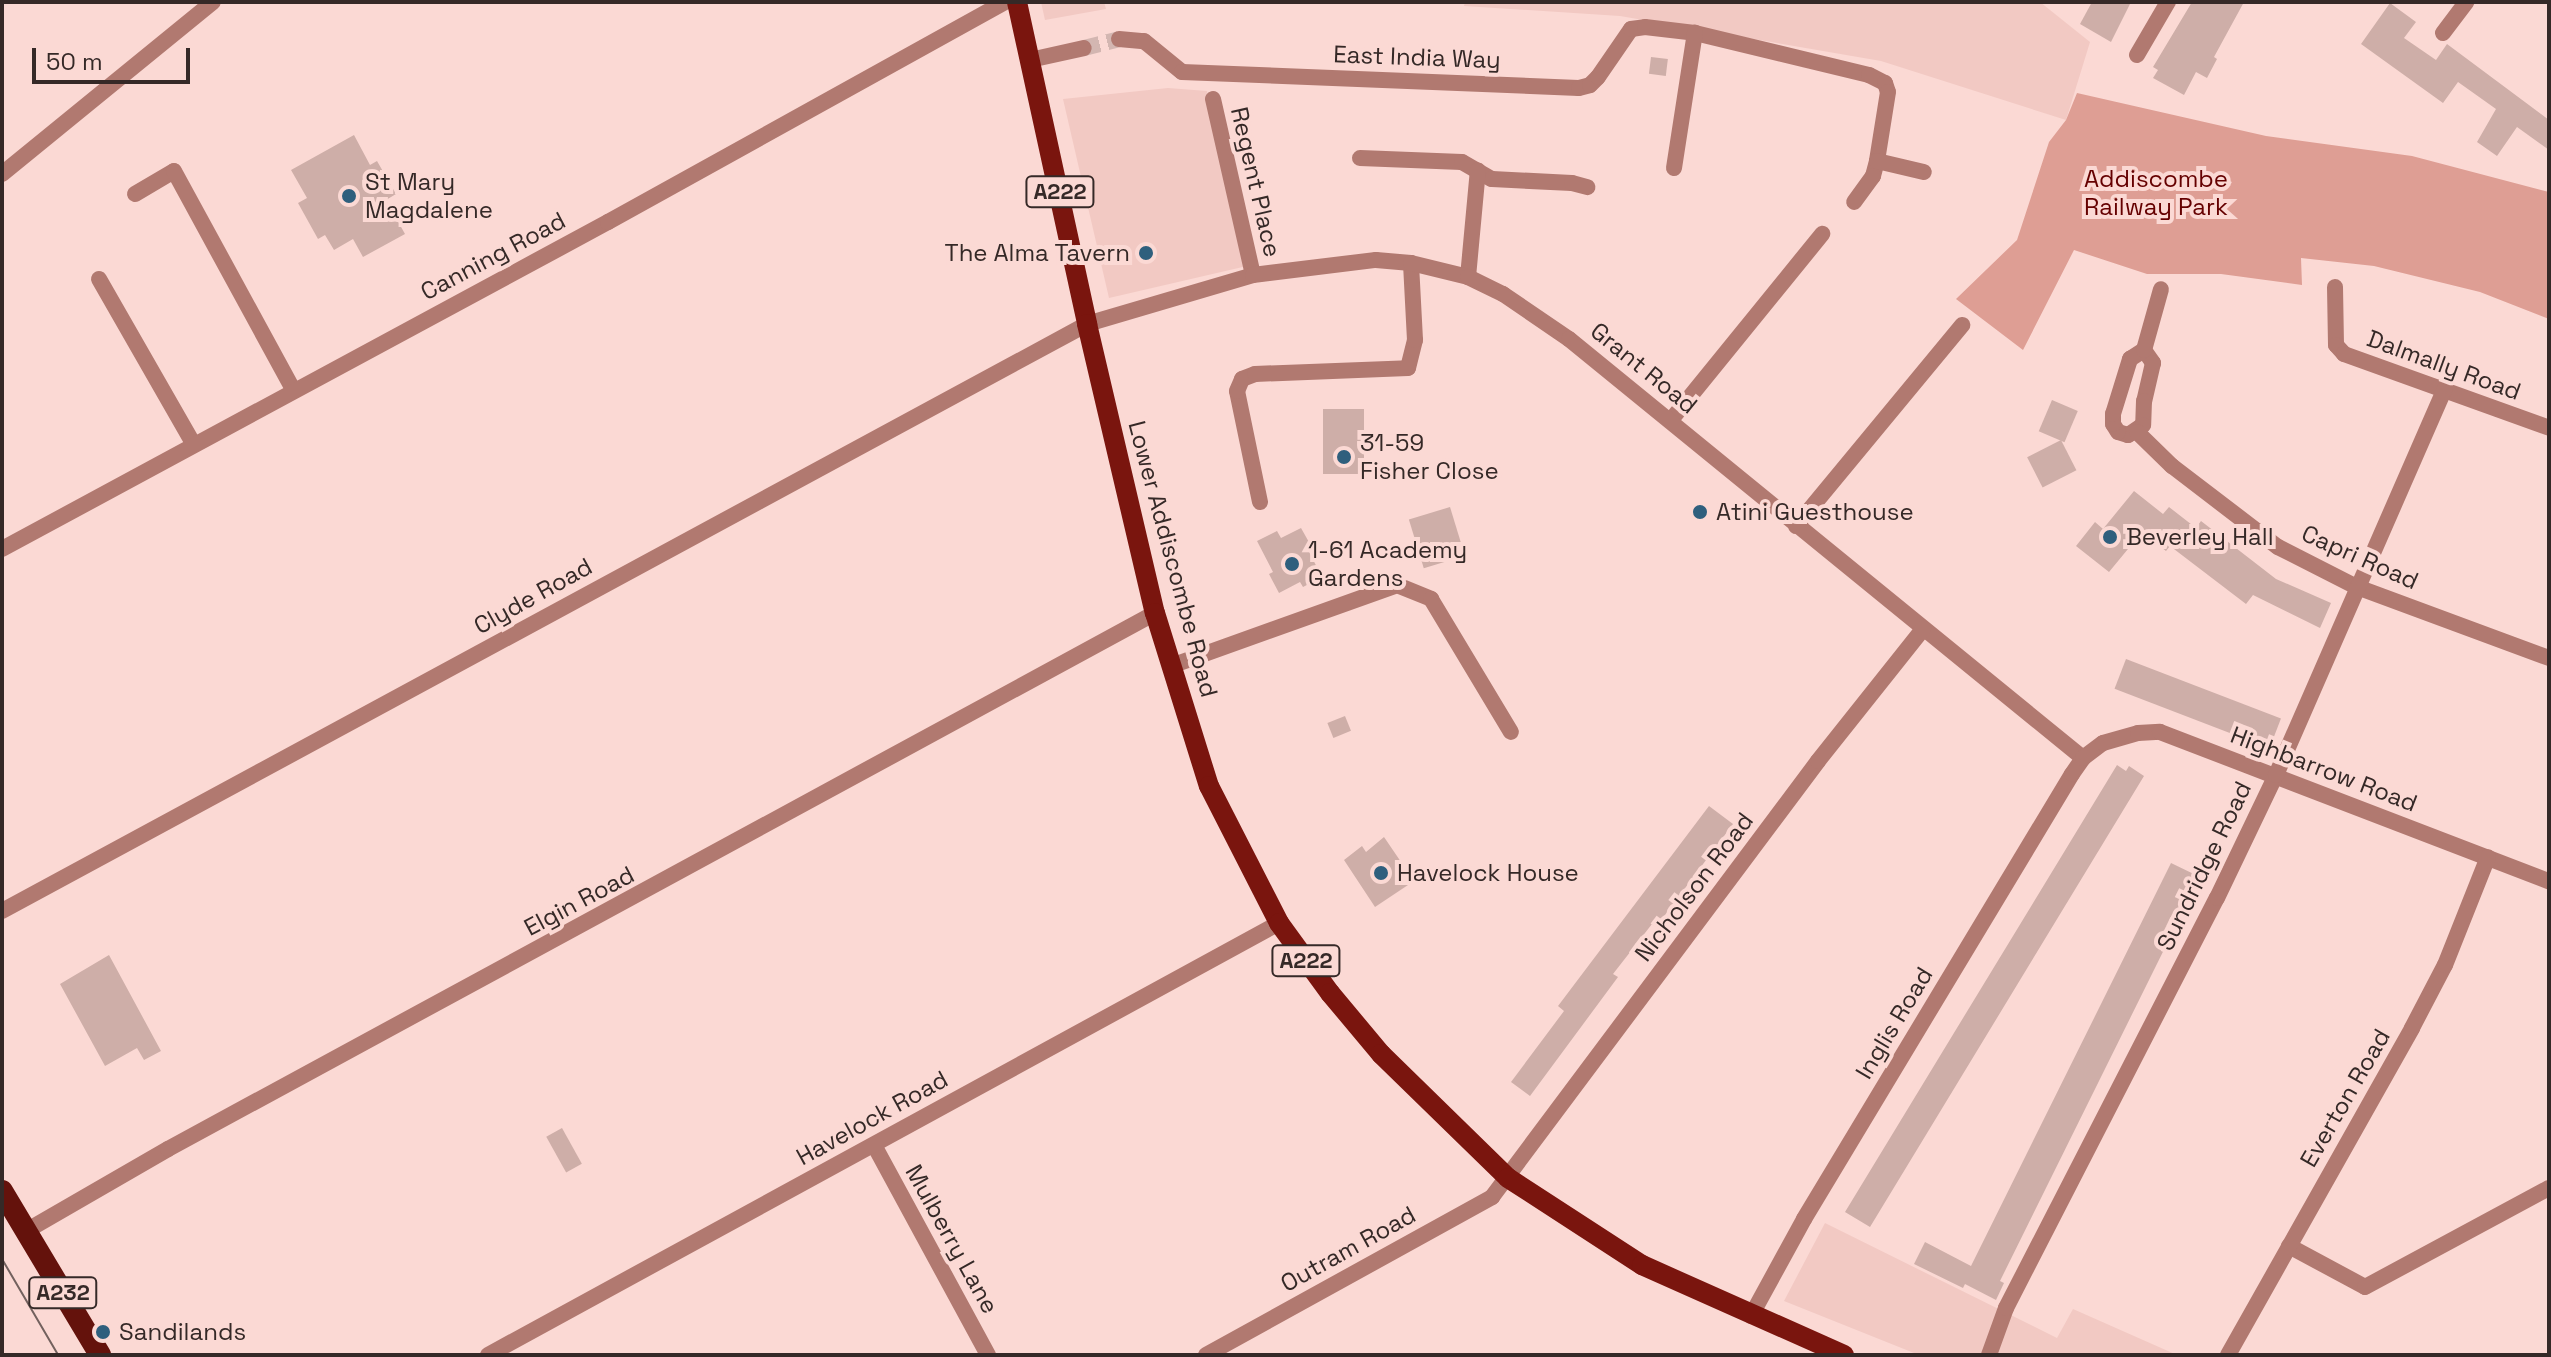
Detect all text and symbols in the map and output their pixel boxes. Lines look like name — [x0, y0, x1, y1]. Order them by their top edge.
scale bar — [36, 32, 194, 82]
street label: East India Way — [1333, 40, 1501, 74]
text: 50 m — [46, 46, 103, 77]
street label: Regent Place — [1225, 104, 1287, 260]
park label: Addiscombe Railway Park — [2084, 165, 2228, 221]
place label: St Mary Magdalene — [365, 168, 493, 224]
road number: A222 — [1024, 174, 1096, 210]
marker: St Mary Magdalene — [340, 187, 358, 205]
street label: Canning Road — [416, 206, 570, 306]
place label: The Alma Tavern — [944, 239, 1130, 267]
marker: The Alma Tavern — [1137, 244, 1155, 262]
street label: Grant Road — [1585, 316, 1703, 420]
street label: Dalmally Road — [2363, 324, 2525, 406]
street label: Lower Addiscombe Road — [1122, 418, 1224, 700]
place label: 31-59 Fisher Close — [1360, 429, 1499, 485]
marker: 31-59 Fisher Close — [1335, 448, 1353, 466]
place label: Atini Guesthouse — [1716, 498, 1914, 526]
marker: Atini Guesthouse — [1691, 503, 1709, 521]
street label: Capri Road — [2297, 518, 2423, 596]
place label: Beverley Hall — [2126, 523, 2274, 551]
marker: Beverley Hall — [2101, 528, 2119, 546]
place label: 1-61 Academy Gardens — [1308, 536, 1468, 592]
street label: Clyde Road — [469, 552, 597, 640]
marker: 1-61 Academy Gardens — [1283, 555, 1301, 573]
street label: Highbarrow Road — [2227, 720, 2421, 818]
street label: Sundridge Road — [2151, 777, 2257, 955]
street label: Nicholson Road — [1629, 807, 1759, 967]
place label: Havelock House — [1397, 859, 1579, 887]
street label: Elgin Road — [519, 860, 639, 942]
marker: Havelock House — [1372, 864, 1390, 882]
road number: A222 — [1270, 943, 1342, 979]
street label: Inglis Road — [1849, 962, 1939, 1084]
street label: Everton Road — [2294, 1024, 2396, 1172]
street label: Havelock Road — [791, 1065, 953, 1171]
street label: Mulberry Lane — [899, 1160, 1005, 1318]
street label: Outram Road — [1275, 1200, 1421, 1298]
road number: A232 — [27, 1275, 99, 1311]
place label: Sandilands — [119, 1318, 246, 1346]
marker: Sandilands — [94, 1323, 112, 1341]

